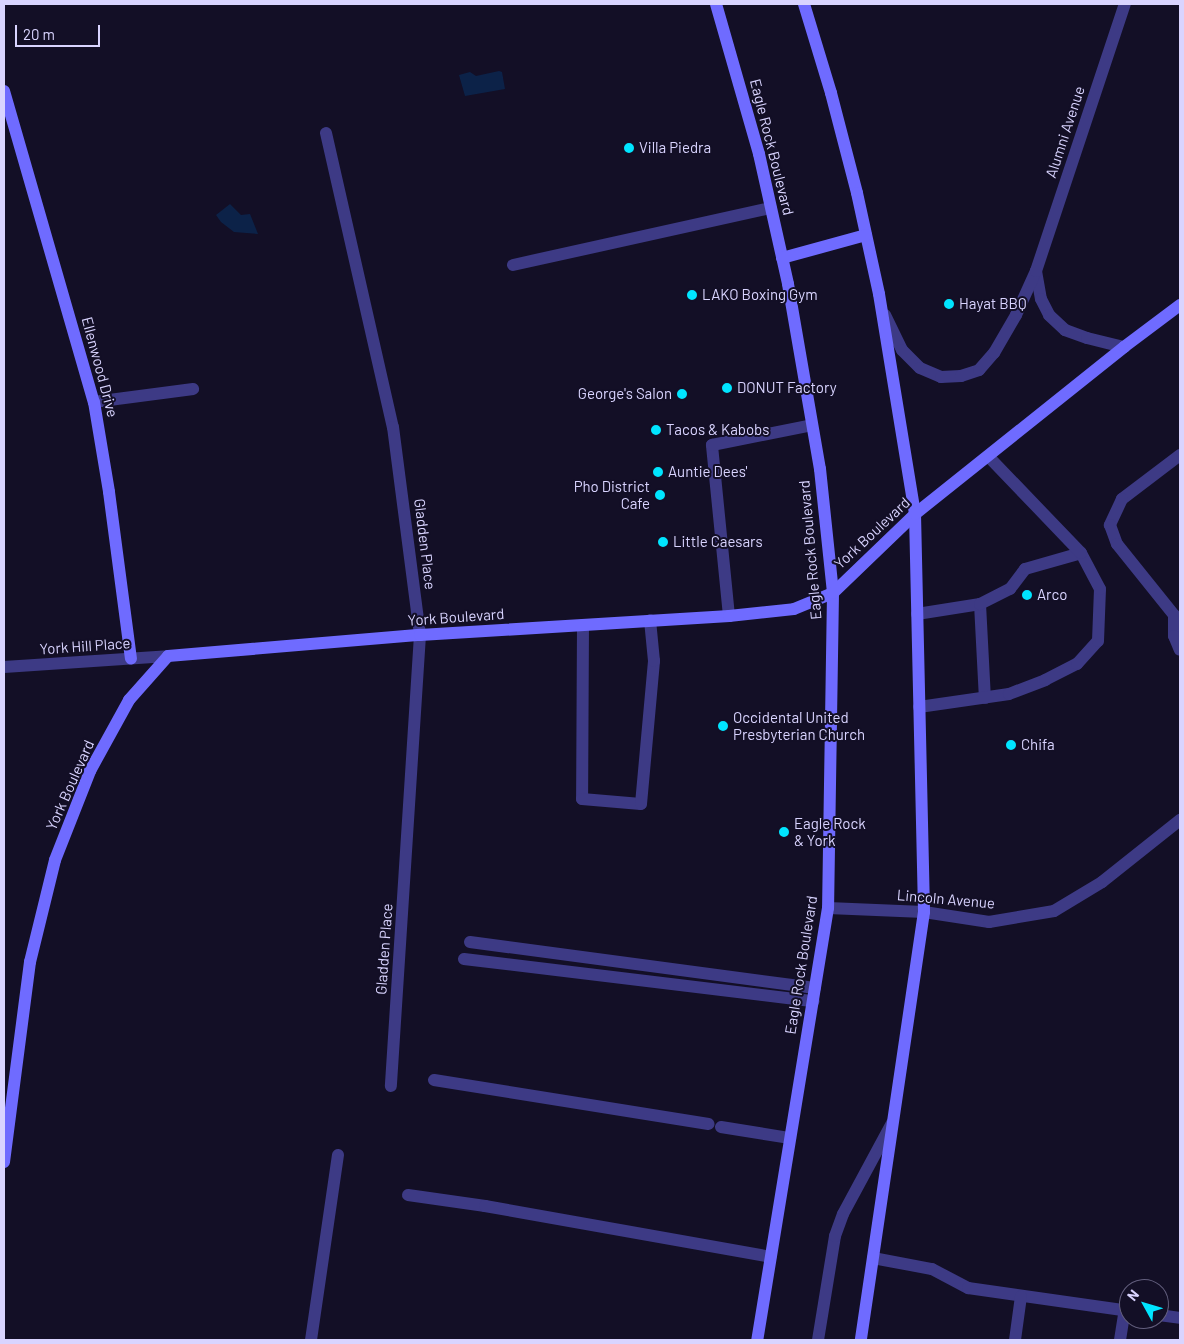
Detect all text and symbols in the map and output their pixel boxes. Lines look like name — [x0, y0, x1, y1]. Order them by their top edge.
scale bar — [18, 15, 102, 47]
text: 20 m — [23, 25, 55, 43]
street label: Eagle Rock Boulevard — [746, 77, 798, 217]
street label: Alumni Avenue — [1042, 84, 1088, 180]
place label: Villa Piedra — [639, 139, 711, 157]
marker: Villa Piedra — [623, 142, 635, 154]
place label: LAKO Boxing Gym — [702, 286, 818, 304]
marker: LAKO Boxing Gym — [686, 289, 698, 301]
place label: Hayat BBQ — [959, 295, 1027, 313]
marker: Hayat BBQ — [943, 298, 955, 310]
street label: Ellenwood Drive — [78, 315, 122, 419]
place label: DONUT Factory — [737, 379, 837, 397]
marker: DONUT Factory — [721, 382, 733, 394]
place label: George's Salon — [578, 385, 672, 403]
marker: George's Salon — [676, 388, 688, 400]
place label: Tacos & Kabobs — [666, 421, 769, 439]
marker: Tacos & Kabobs — [650, 424, 662, 436]
place label: Auntie Dees' — [668, 463, 747, 481]
marker: Auntie Dees' — [652, 466, 664, 478]
place label: Pho District Cafe — [574, 477, 650, 512]
street label: Eagle Rock Boulevard — [795, 480, 825, 620]
marker: Pho District Cafe — [654, 489, 666, 501]
street label: York Boulevard — [830, 493, 914, 573]
street label: Gladden Place — [410, 497, 440, 591]
place label: Little Caesars — [673, 533, 763, 551]
marker: Little Caesars — [657, 536, 669, 548]
place label: Arco — [1037, 586, 1067, 604]
marker: Arco — [1021, 589, 1033, 601]
street label: York Boulevard — [407, 605, 505, 629]
street label: York Hill Place — [39, 634, 131, 658]
place label: Occidental United Presbyterian Church — [733, 708, 865, 743]
marker: Occidental United Presbyterian Church — [717, 720, 729, 732]
place label: Chifa — [1021, 736, 1055, 754]
street label: York Boulevard — [42, 737, 98, 833]
marker: Chifa — [1005, 739, 1017, 751]
place label: Eagle Rock & York — [794, 814, 866, 849]
marker: Eagle Rock & York — [778, 826, 790, 838]
street label: Lincoln Avenue — [896, 886, 996, 912]
street label: Eagle Rock Boulevard — [781, 895, 821, 1035]
street label: Gladden Place — [372, 903, 396, 995]
north arrow — [1119, 1279, 1169, 1329]
text: N — [1123, 1286, 1142, 1304]

